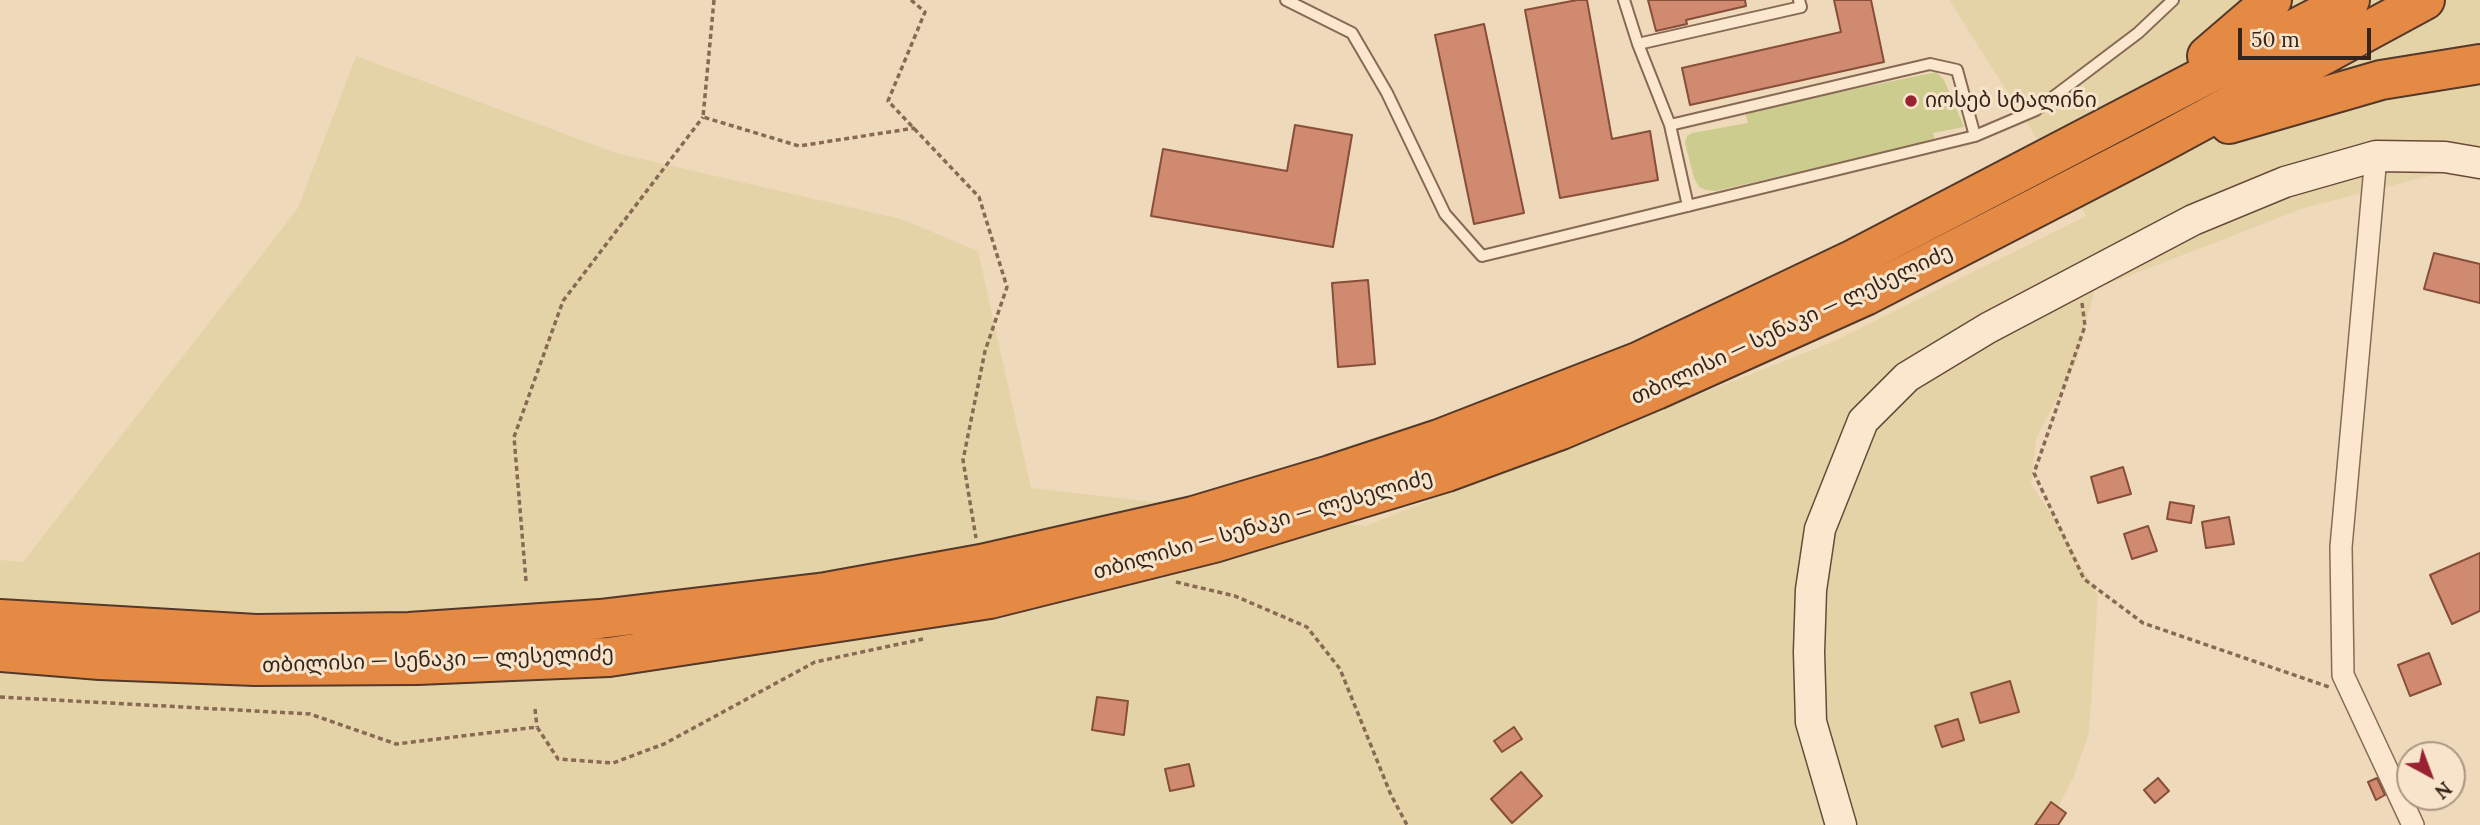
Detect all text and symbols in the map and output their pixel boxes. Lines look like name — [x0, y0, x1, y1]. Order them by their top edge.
scale bar — [2242, 14, 2375, 58]
text: 50 m — [2251, 26, 2300, 53]
place label: იოსებ სტალინი — [1925, 88, 2097, 114]
marker: იოსებ სტალინი — [1903, 93, 1919, 109]
street label: თბილისი — სენაკი — ლესელიძე — [1627, 239, 1957, 411]
street label: თბილისი — სენაკი — ლესელიძე — [1090, 464, 1436, 586]
street label: თბილისი — სენაკი — ლესელიძე — [262, 641, 614, 679]
north arrow — [2396, 741, 2466, 811]
text: N — [2430, 776, 2457, 804]

